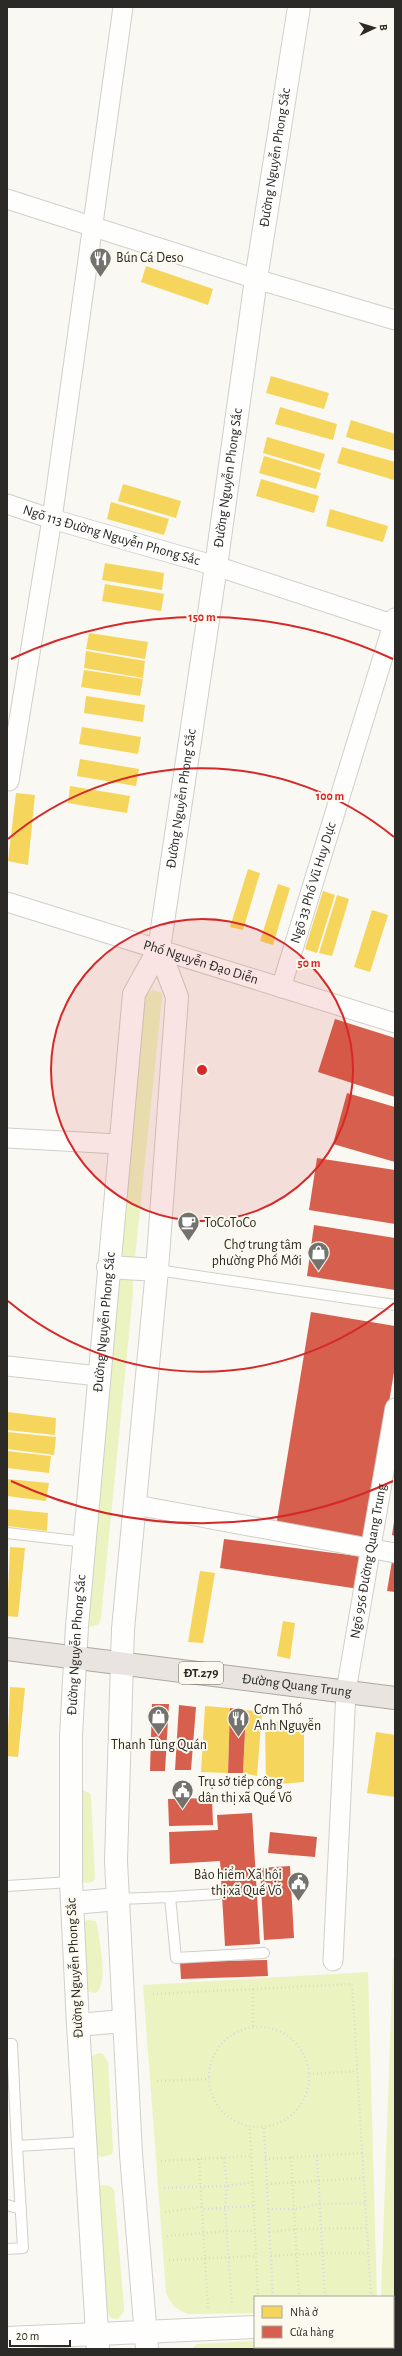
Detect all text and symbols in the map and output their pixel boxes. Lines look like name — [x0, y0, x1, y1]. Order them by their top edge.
north arrow — [354, 8, 394, 48]
text: B — [378, 24, 389, 32]
street label: Đường Nguyễn Phong Sắc — [257, 86, 293, 228]
restaurant icon: Bún Cá Deso — [87, 245, 113, 278]
place label: Bún Cá Deso — [116, 251, 184, 265]
street label: Đường Nguyễn Phong Sắc — [212, 407, 245, 549]
street label: Ngõ 113 Đường Nguyễn Phong Sắc — [21, 503, 202, 568]
text: 150 m — [188, 611, 216, 623]
street label: Đường Nguyễn Phong Sắc — [164, 727, 199, 869]
text: 100 m — [316, 790, 344, 802]
street label: Ngõ 33 Phố Vũ Huy Dực — [288, 820, 339, 945]
street label: Phố Nguyễn Đạo Diễn — [142, 938, 260, 987]
text: 50 m — [298, 957, 321, 969]
centre of rings — [195, 1063, 209, 1077]
cafe icon: ToCoToCo — [175, 1210, 201, 1243]
place label: ToCoToCo — [204, 1216, 257, 1230]
place label: Chợ trung tâm phường Phố Mới — [212, 1238, 302, 1268]
shop icon: Chợ trung tâm phường Phố Mới — [305, 1240, 331, 1273]
street label: Đường Nguyễn Phong Sắc — [91, 1251, 118, 1393]
street label: Ngõ 956 Đường Quang Trung — [348, 1482, 389, 1640]
street label: Đường Nguyễn Phong Sắc — [65, 1574, 89, 1716]
road number: ĐT.279 — [179, 1662, 223, 1684]
street label: Đường Quang Trung — [241, 1672, 353, 1699]
place label: Cơm Thố Anh Nguyễn — [254, 1702, 321, 1733]
shop icon: Thanh Tùng Quán — [146, 1704, 172, 1737]
restaurant icon: Cơm Thố Anh Nguyễn — [226, 1705, 252, 1738]
place label: Thanh Tùng Quán — [111, 1738, 207, 1752]
place label: Trụ sở tiếp công dân thị xã Quế Võ — [198, 1774, 292, 1805]
public building icon: Trụ sở tiếp công dân thị xã Quế Võ — [169, 1777, 195, 1810]
place label: Bảo hiểm Xã hội thị xã Quế Võ — [194, 1866, 282, 1898]
public building icon: Bảo hiểm Xã hội thị xã Quế Võ — [285, 1870, 311, 1903]
street label: Đường Nguyễn Phong Sắc — [62, 1897, 86, 2039]
legend — [254, 2296, 394, 2348]
text: Nhà ở — [290, 2306, 318, 2318]
scale bar — [10, 2322, 70, 2348]
text: Cửa hàng — [290, 2326, 334, 2338]
text: 20 m — [16, 2330, 39, 2342]

